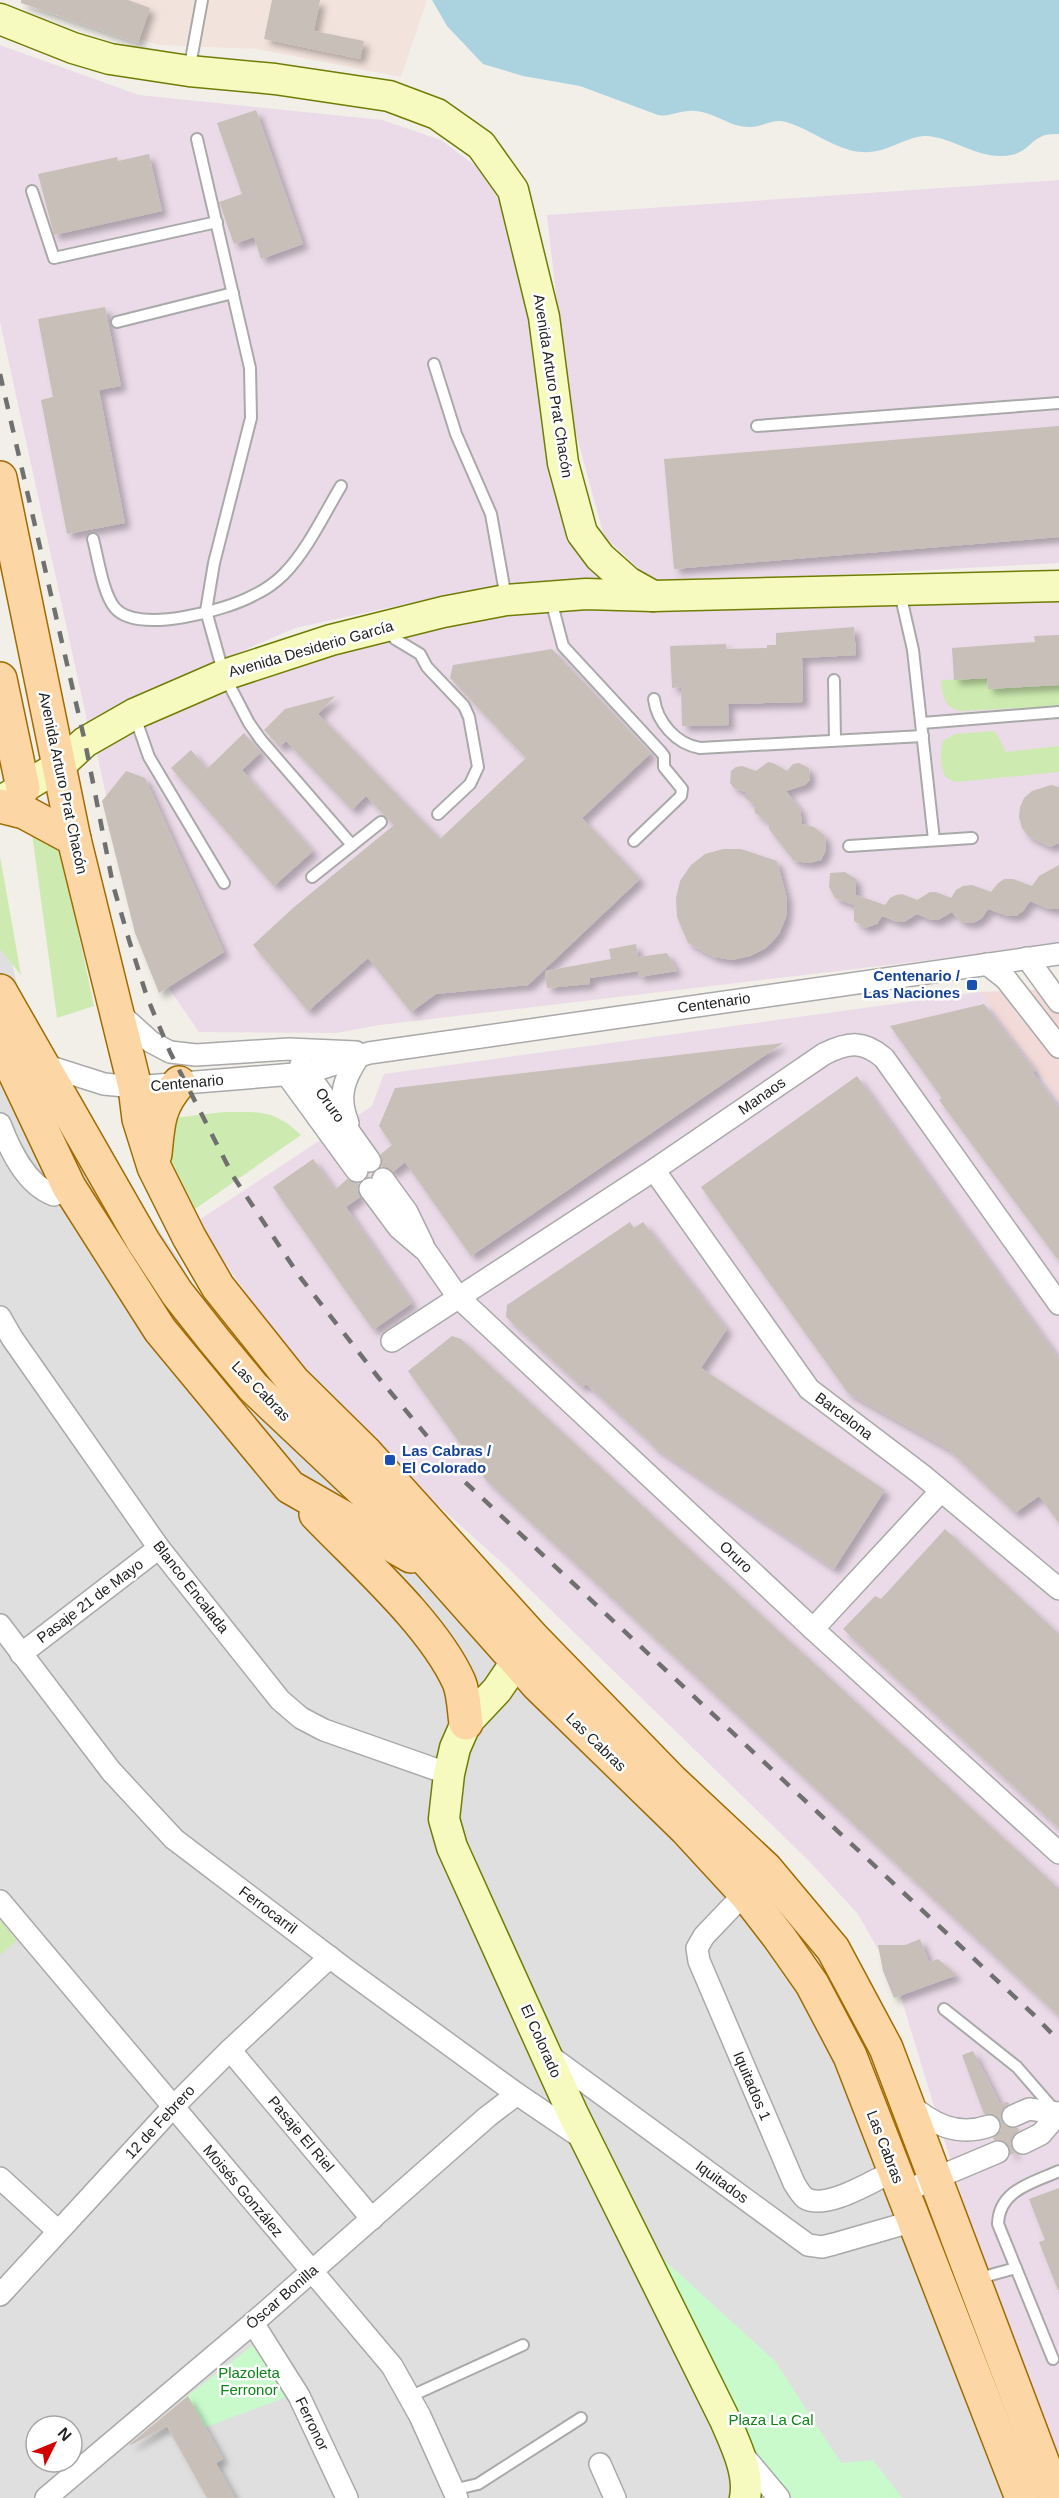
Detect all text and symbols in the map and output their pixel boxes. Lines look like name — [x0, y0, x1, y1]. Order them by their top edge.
street label: Avenida Arturo Prat Chacón — [531, 293, 576, 479]
street label: Avenida Desiderio García — [226, 617, 396, 680]
street label: Avenida Arturo Prat Chacón — [36, 690, 91, 875]
place label: Centenario / Las Naciones — [863, 967, 961, 1001]
marker: Centenario / Las Naciones — [965, 978, 979, 992]
street label: Centenario — [676, 989, 751, 1016]
street label: Centenario — [150, 1071, 224, 1094]
street label: Manaos — [735, 1073, 788, 1118]
street label: Oruro — [312, 1084, 349, 1125]
street label: Las Cabras — [229, 1357, 294, 1424]
street label: Barcelona — [812, 1388, 877, 1443]
place label: Las Cabras / El Colorado — [402, 1442, 492, 1476]
marker: Las Cabras / El Colorado — [383, 1453, 397, 1467]
street label: Blanco Encalada — [150, 1537, 233, 1637]
street label: Oruro — [717, 1537, 756, 1576]
street label: Pasaje 21 de Mayo — [33, 1555, 146, 1646]
street label: Las Cabras — [563, 1709, 630, 1774]
street label: Ferrocarril — [236, 1882, 301, 1937]
street label: El Colorado — [518, 2002, 565, 2080]
street label: Iquitados 1 — [730, 2049, 775, 2123]
street label: 12 de Febrero — [121, 2081, 198, 2162]
street label: Pasaje El Riel — [265, 2092, 338, 2175]
street label: Las Cabras — [864, 2108, 907, 2186]
street label: Moisés González — [200, 2141, 287, 2240]
street label: Iquitados — [693, 2157, 752, 2206]
street label: Óscar Bonilla — [242, 2261, 321, 2332]
park label: Plazoleta Ferronor — [218, 2364, 281, 2398]
street label: Ferronor — [292, 2394, 333, 2453]
park label: Plaza La Cal — [728, 2411, 814, 2428]
north arrow — [24, 2414, 84, 2474]
text: N — [54, 2424, 75, 2444]

